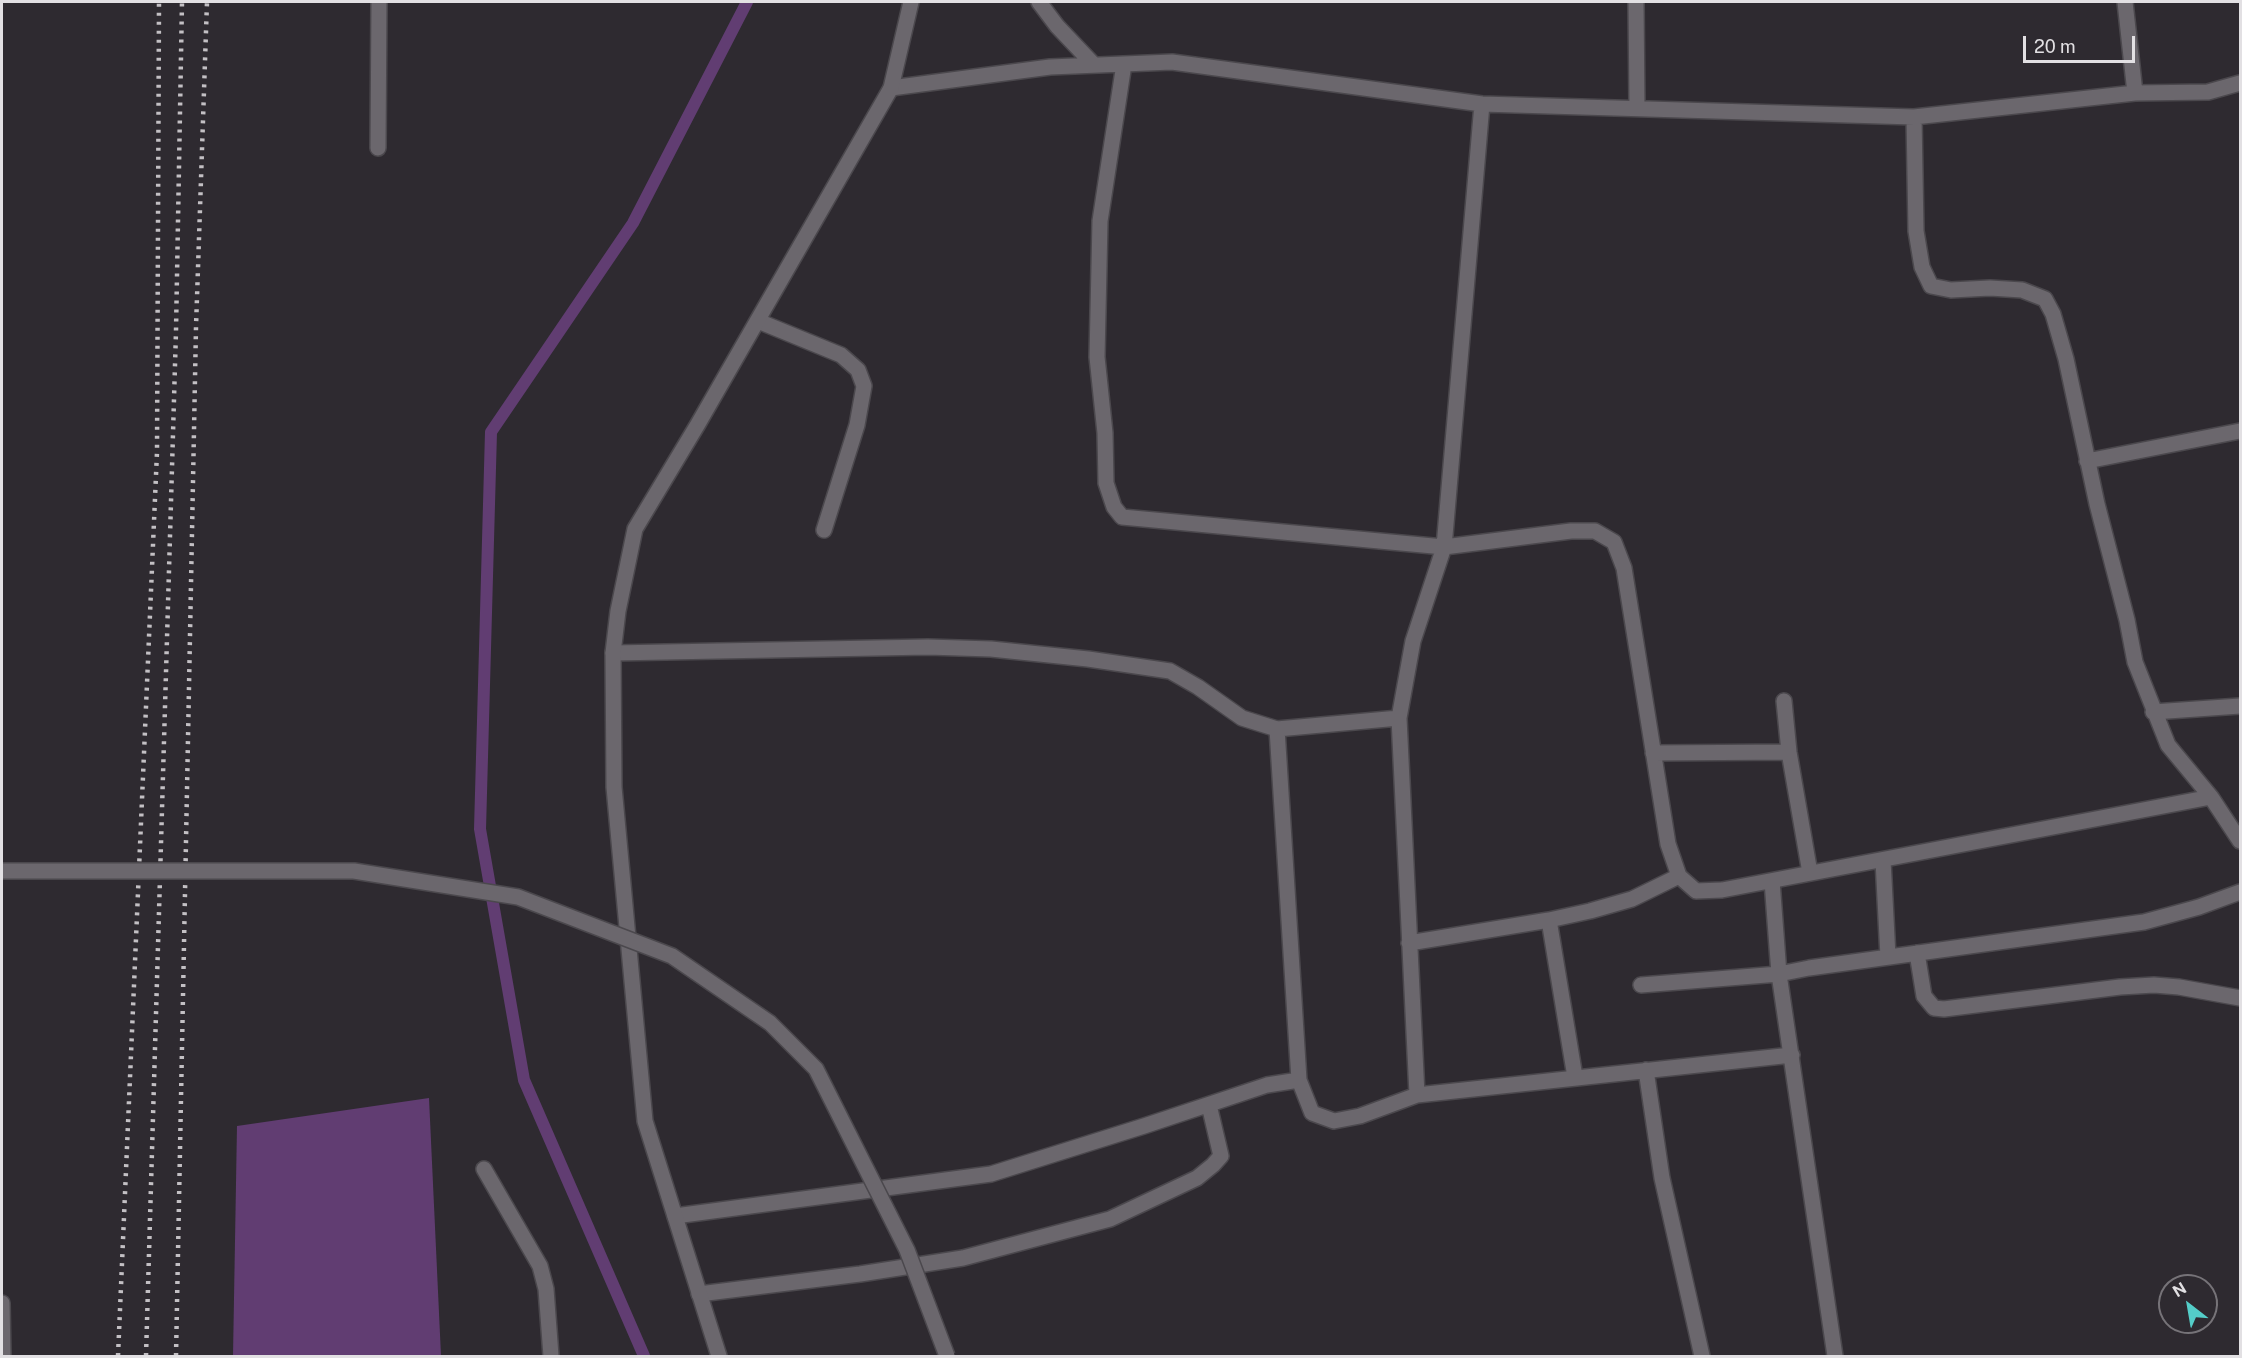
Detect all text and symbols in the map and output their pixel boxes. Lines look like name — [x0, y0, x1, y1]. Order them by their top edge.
scale bar — [2026, 24, 2138, 62]
text: 20 m — [2034, 36, 2076, 57]
north arrow — [2158, 1274, 2218, 1334]
text: N — [2169, 1278, 2190, 1301]

